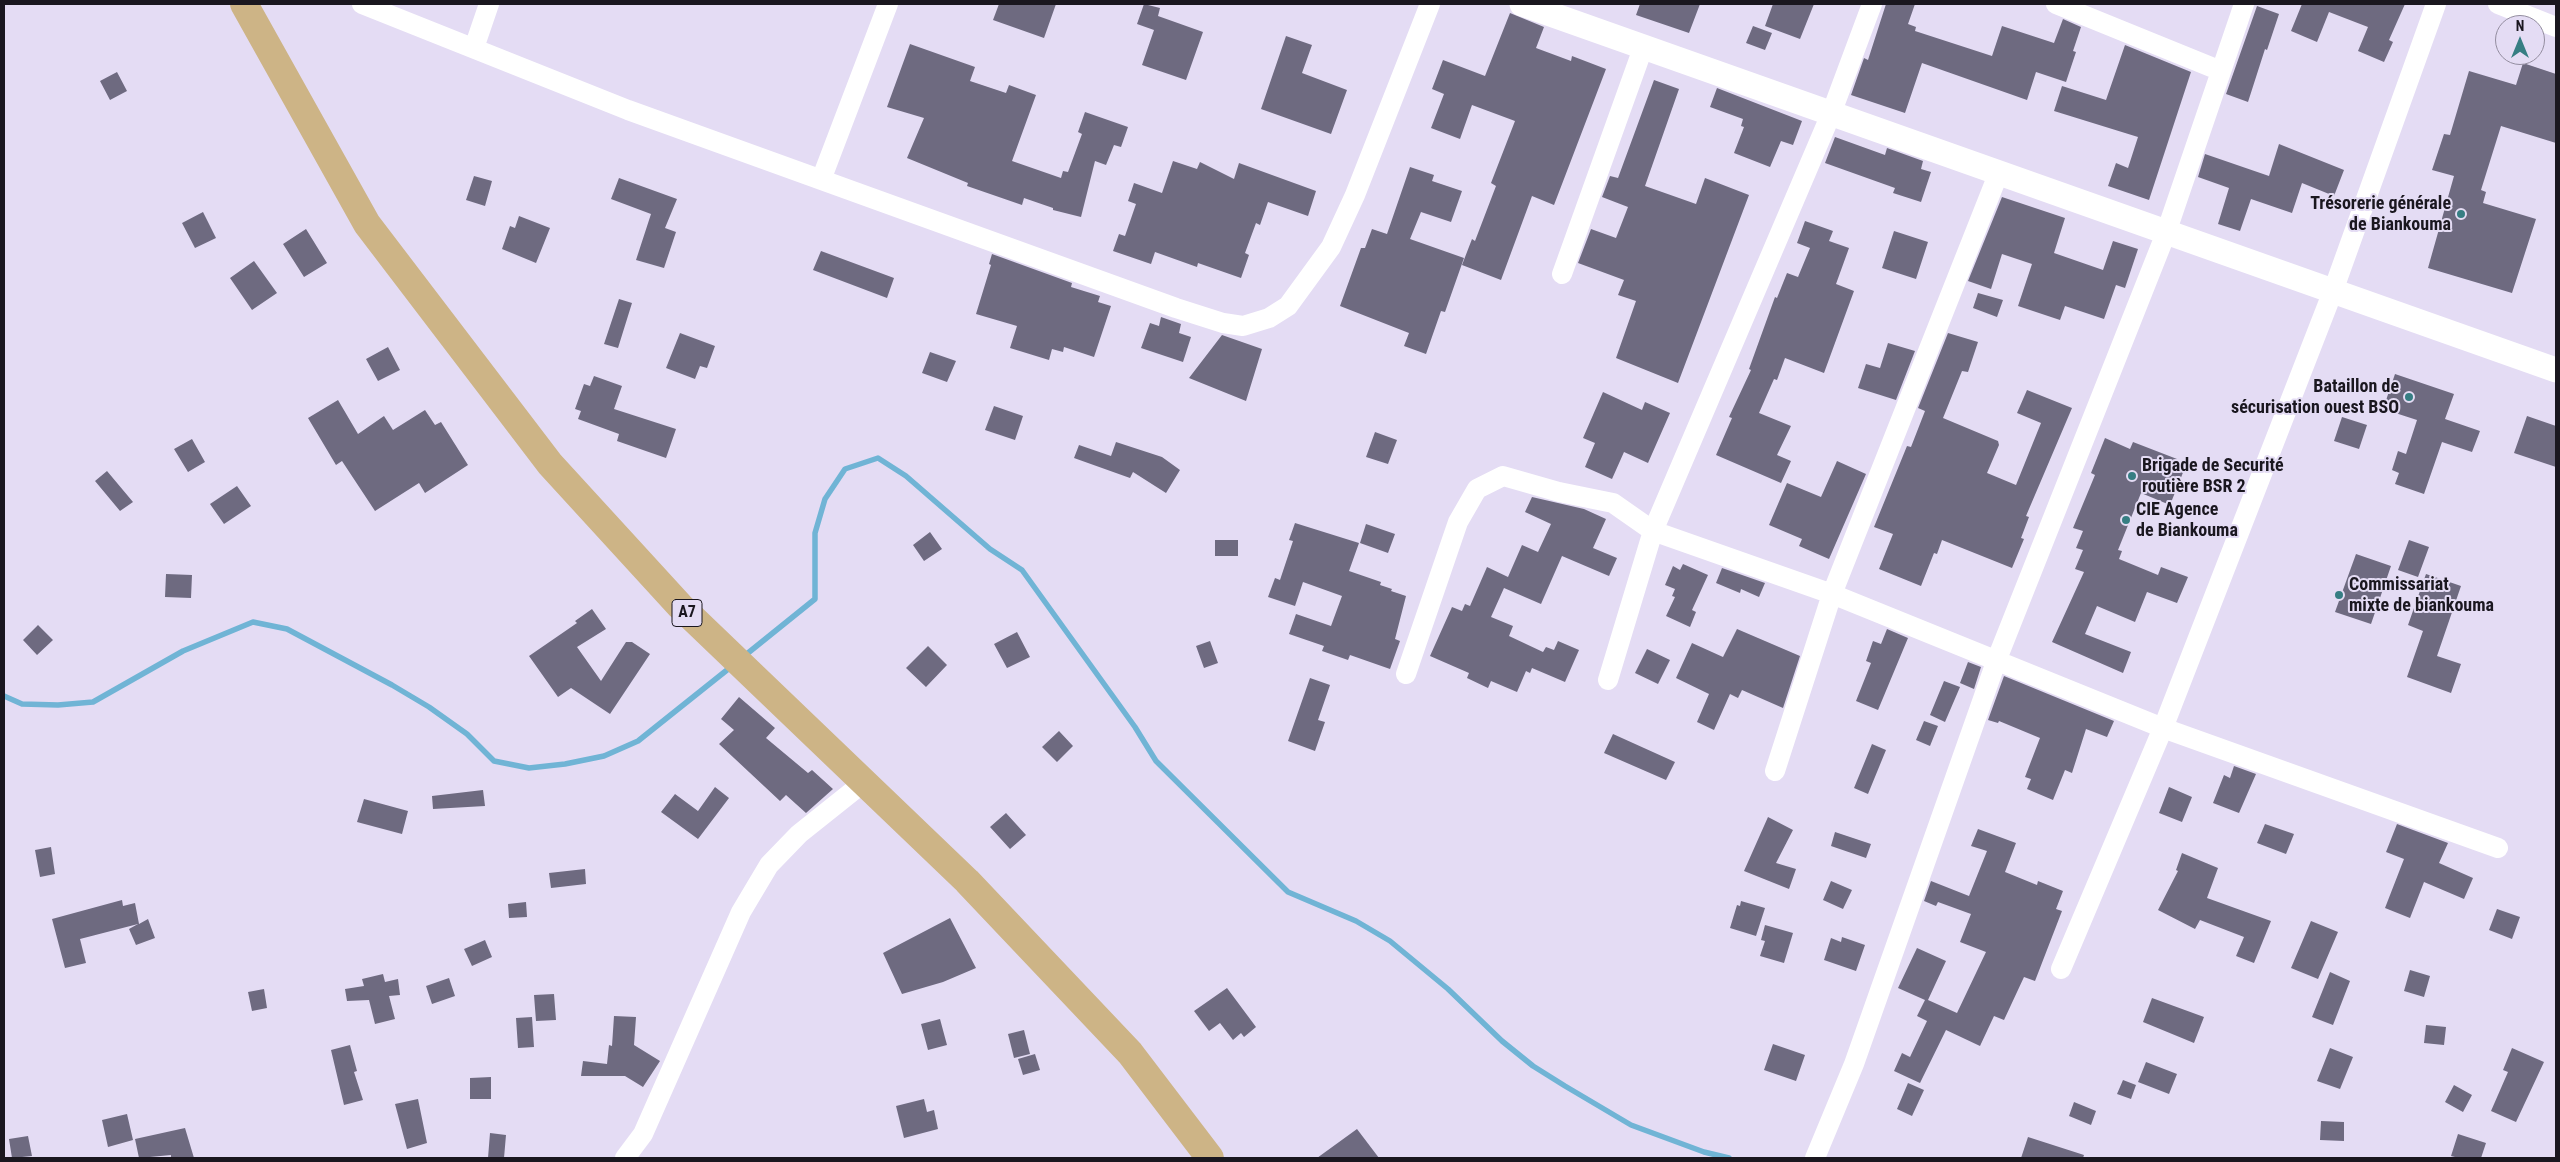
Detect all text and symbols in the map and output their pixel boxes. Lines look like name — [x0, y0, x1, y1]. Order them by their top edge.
north arrow — [2495, 15, 2545, 65]
text: N — [2516, 18, 2524, 34]
place label: Trésorerie générale de Biankouma — [2310, 193, 2451, 235]
marker: Trésorerie générale de Biankouma — [2455, 208, 2467, 220]
place label: Bataillon de sécurisation ouest BSO — [2231, 376, 2399, 418]
marker: Bataillon de sécurisation ouest BSO — [2403, 391, 2415, 403]
place label: Brigade de Securité routière BSR 2 — [2142, 455, 2284, 498]
marker: Brigade de Securité routière BSR 2 — [2126, 470, 2138, 482]
place label: CIE Agence de Biankouma — [2136, 499, 2238, 542]
marker: CIE Agence de Biankouma — [2120, 514, 2132, 526]
place label: Commissariat mixte de biankouma — [2349, 574, 2494, 616]
marker: Commissariat mixte de biankouma — [2333, 589, 2345, 601]
road number: A7 — [672, 600, 702, 626]

